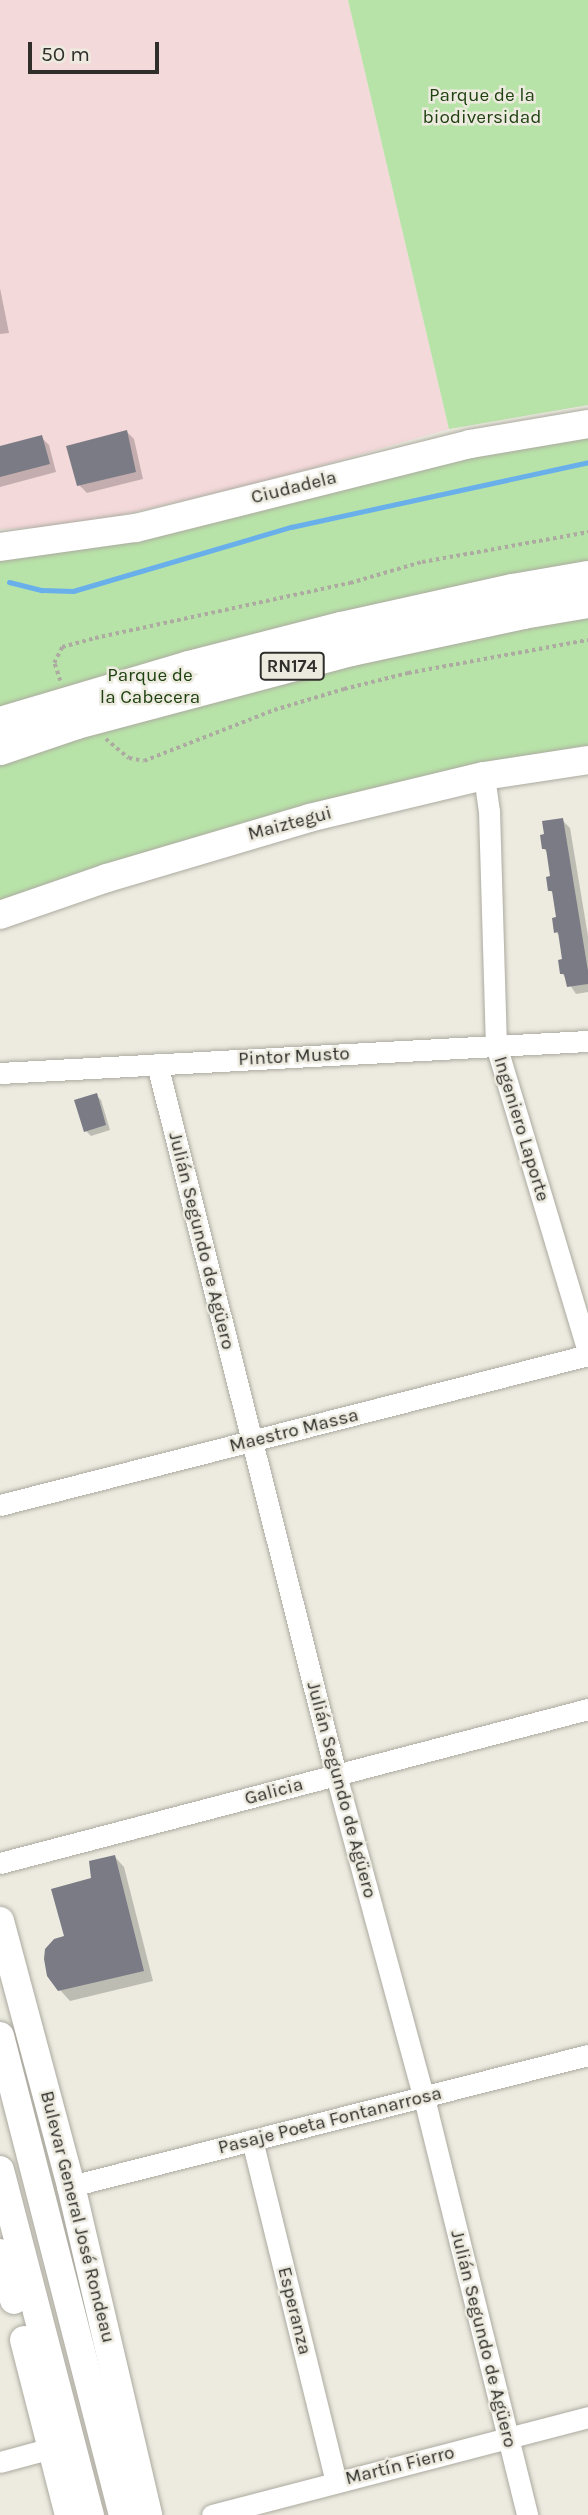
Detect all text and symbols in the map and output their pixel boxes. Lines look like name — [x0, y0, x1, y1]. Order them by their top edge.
scale bar — [32, 28, 163, 72]
text: 50 m — [41, 42, 90, 66]
park label: Parque de la biodiversidad — [422, 85, 542, 129]
street label: Ciudadela — [249, 466, 339, 510]
road number: RN174 — [259, 652, 325, 680]
park label: Parque de la Cabecera — [100, 665, 200, 709]
street label: Maiztegui — [246, 802, 334, 846]
street label: Pintor Musto — [238, 1043, 350, 1071]
street label: Ingeniero Laporte — [488, 1054, 554, 1204]
street label: Julián Segundo de Agüero — [163, 1130, 239, 1352]
street label: Maestro Massa — [227, 1404, 361, 1458]
street label: Julián Segundo de Agüero — [301, 1679, 381, 1901]
street label: Galicia — [242, 1773, 306, 1811]
street label: Pasaje Poeta Fontanarrosa — [216, 2082, 444, 2160]
street label: Bulevar General José Rondeau — [35, 2089, 119, 2345]
street label: Julián Segundo de Agüero — [445, 2228, 521, 2450]
street label: Esperanza — [272, 2265, 316, 2357]
street label: Martín Fierro — [343, 2441, 457, 2491]

